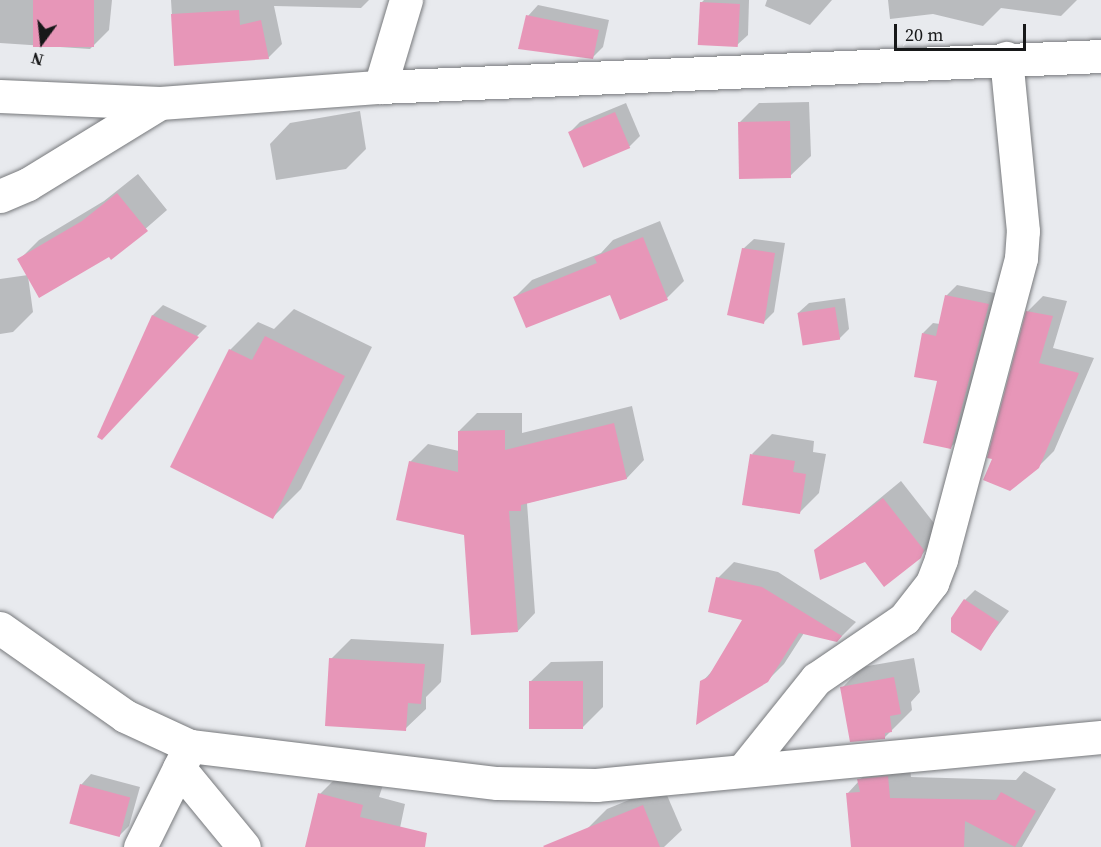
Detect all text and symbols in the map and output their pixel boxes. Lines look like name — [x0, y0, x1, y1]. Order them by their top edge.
north arrow — [12, 12, 72, 72]
scale bar — [897, 12, 1029, 50]
text: 20 m — [905, 22, 943, 47]
text: N — [29, 47, 46, 72]

